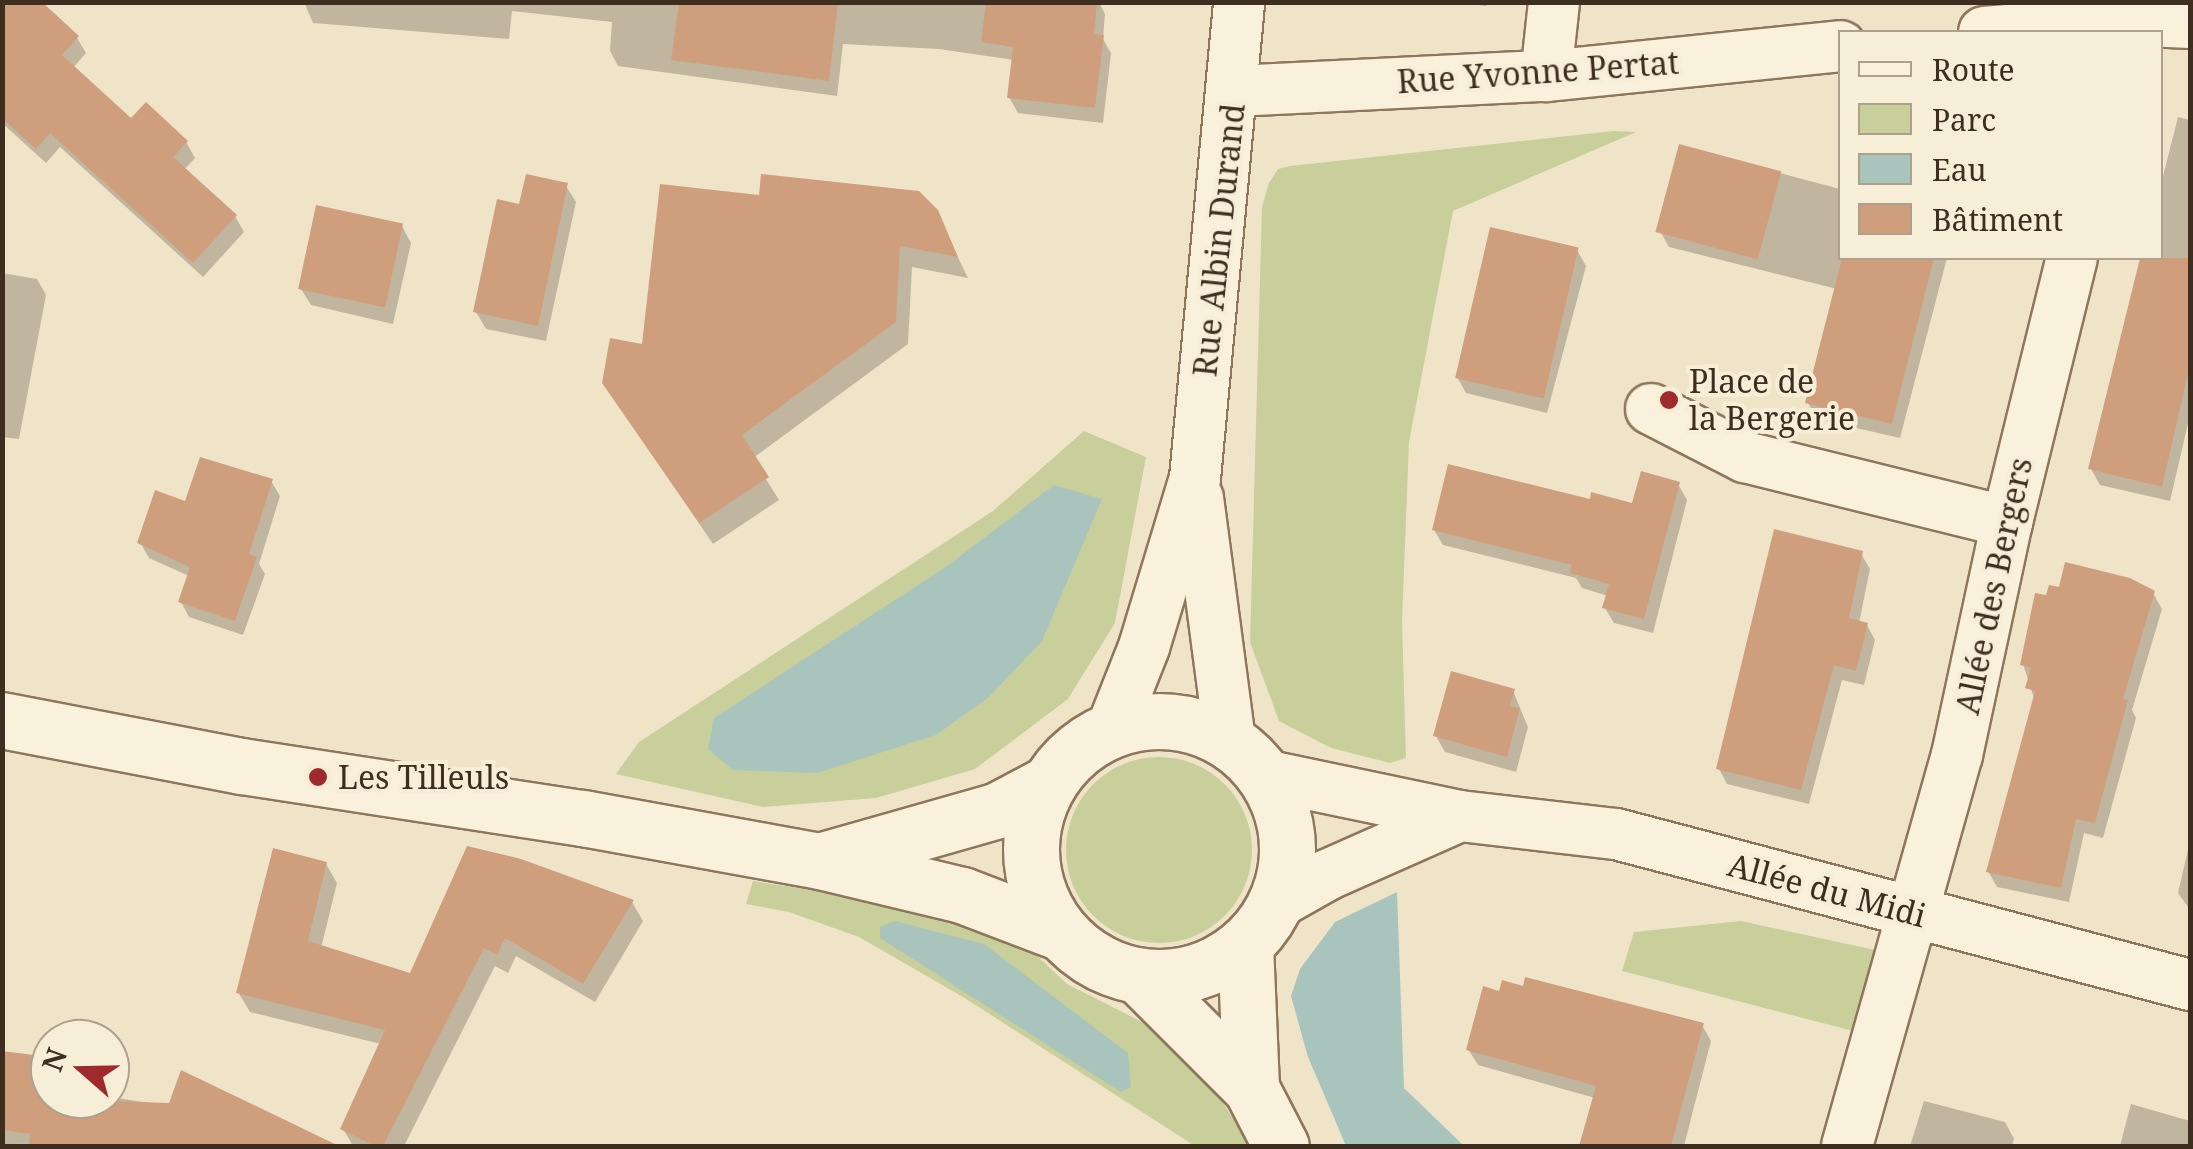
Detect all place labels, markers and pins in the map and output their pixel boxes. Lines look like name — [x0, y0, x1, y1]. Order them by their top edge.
place label: Place de la Bergerie — [1689, 363, 1855, 438]
marker: Place de la Bergerie — [1658, 389, 1680, 411]
place label: Les Tilleuls — [338, 758, 509, 796]
marker: Les Tilleuls — [307, 766, 329, 788]

